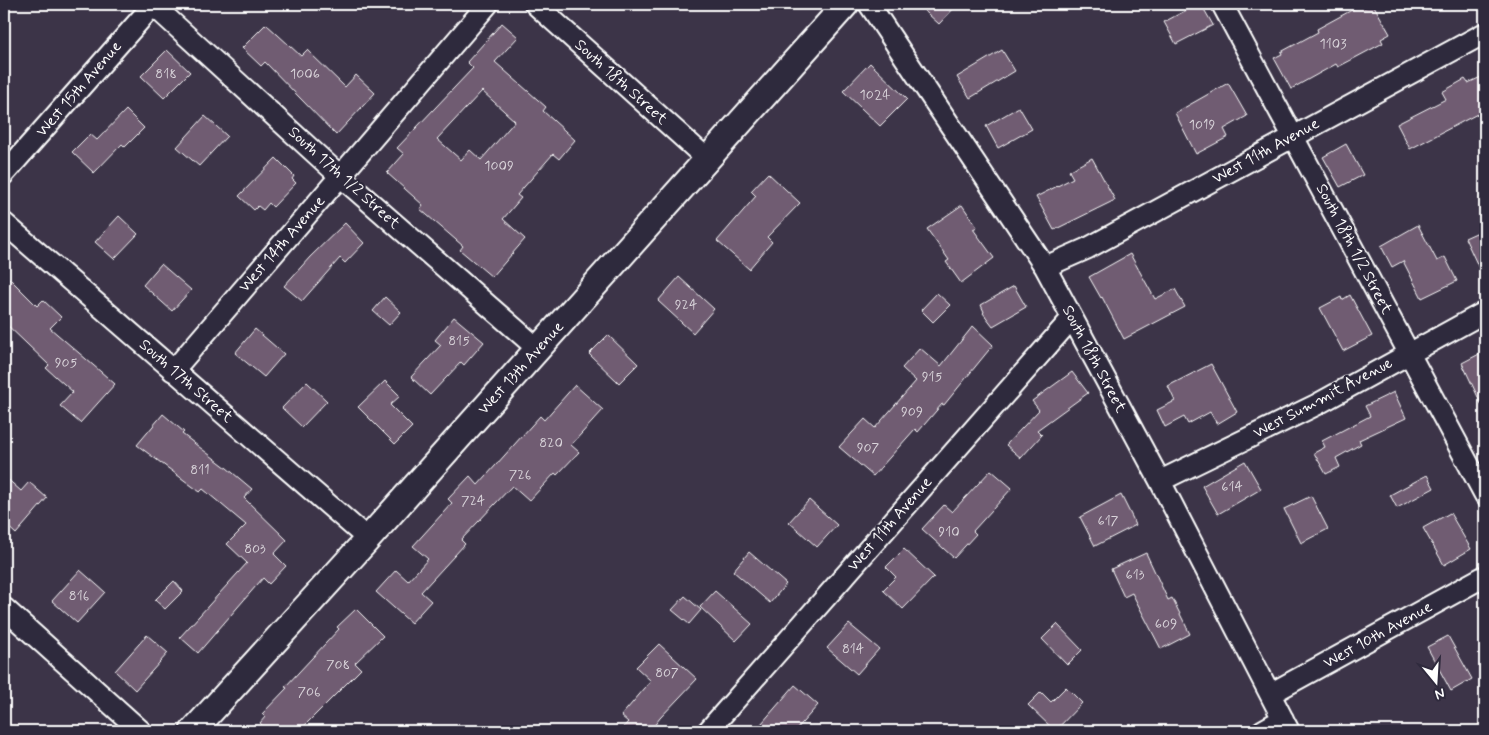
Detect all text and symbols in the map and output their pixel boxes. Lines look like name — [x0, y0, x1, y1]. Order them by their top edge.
street label: South 18th Street — [570, 35, 673, 130]
house number: 1103 — [1319, 35, 1347, 53]
street label: West 15th Avenue — [31, 36, 127, 141]
house number: 818 — [155, 65, 177, 83]
house number: 1006 — [290, 65, 320, 83]
house number: 1024 — [860, 86, 890, 104]
street label: West 11th Avenue — [1209, 113, 1323, 189]
house number: 1019 — [1189, 116, 1215, 134]
street label: South 17th 1/2 Street — [283, 122, 405, 234]
house number: 1009 — [484, 157, 514, 175]
street label: South 18th 1/2 Street — [1311, 180, 1398, 318]
street label: West 14th Avenue — [234, 191, 330, 297]
house number: 924 — [675, 296, 697, 314]
street label: South 18th Street — [1057, 302, 1131, 417]
street label: West 13th Avenue — [473, 317, 569, 419]
house number: 815 — [448, 332, 470, 350]
street label: South 17th Street — [135, 334, 238, 428]
street label: West Summit Avenue — [1250, 352, 1397, 444]
house number: 905 — [55, 354, 78, 372]
house number: 915 — [922, 368, 943, 386]
house number: 909 — [901, 403, 923, 421]
house number: 820 — [539, 434, 563, 452]
house number: 907 — [857, 439, 880, 457]
house number: 811 — [190, 461, 210, 479]
house number: 726 — [509, 466, 531, 484]
street label: West 11th Avenue — [843, 472, 937, 576]
house number: 614 — [1221, 478, 1243, 496]
house number: 724 — [461, 492, 485, 510]
house number: 617 — [1098, 512, 1119, 530]
house number: 910 — [938, 523, 960, 541]
house number: 803 — [244, 540, 266, 558]
house number: 613 — [1126, 566, 1145, 584]
house number: 816 — [69, 587, 89, 605]
street label: West 10th Avenue — [1320, 596, 1436, 674]
house number: 609 — [1155, 615, 1177, 633]
house number: 814 — [842, 640, 864, 658]
house number: 708 — [326, 656, 350, 674]
north arrow — [1412, 658, 1462, 708]
house number: 807 — [655, 664, 679, 682]
house number: 706 — [297, 683, 321, 701]
text: N — [1432, 683, 1447, 703]

